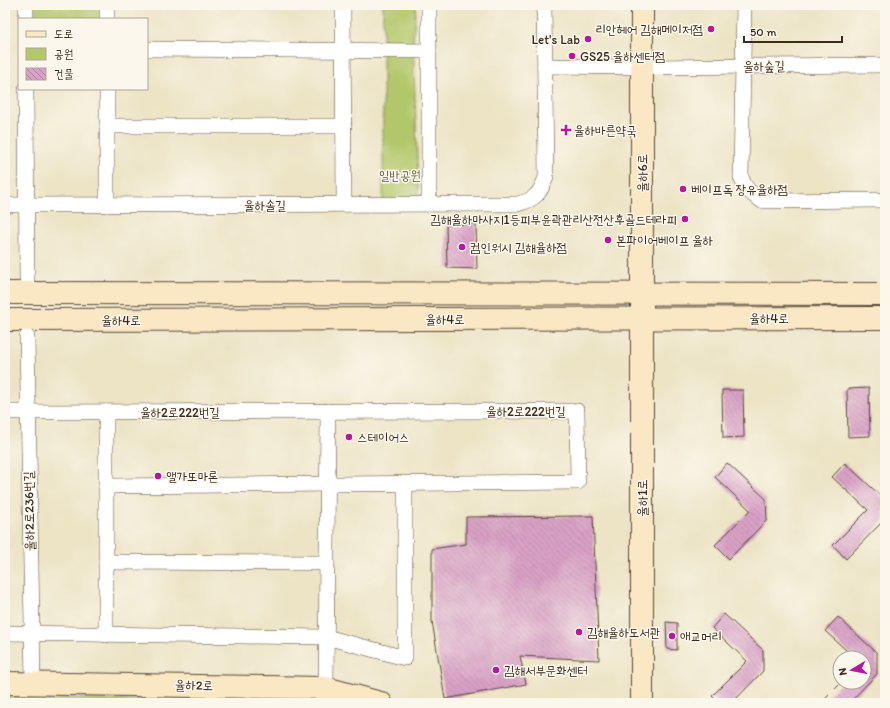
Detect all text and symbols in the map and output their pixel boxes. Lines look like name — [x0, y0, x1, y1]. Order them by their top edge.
legend — [18, 18, 148, 90]
scale bar — [744, 18, 842, 44]
place label: 리안헤어 김해메이저점 — [595, 22, 703, 37]
marker: 리안헤어 김해메이저점 — [706, 24, 716, 34]
text: 50 m — [750, 25, 776, 39]
text: 도로 — [54, 27, 73, 41]
place label: Let's Lab — [531, 32, 580, 47]
marker: Let's Lab — [583, 34, 593, 44]
text: 공원 — [54, 47, 73, 61]
place label: GS25 율하센터점 — [580, 49, 665, 64]
marker: GS25 율하센터점 — [567, 51, 577, 61]
street label: 율하숲길 — [743, 58, 785, 74]
text: 건물 — [54, 67, 74, 81]
place label: 율하바른약국 — [574, 123, 637, 138]
marker: 율하바른약국 — [561, 125, 571, 135]
street label: 율하6로 — [635, 154, 650, 192]
park label: 일반공원 — [379, 168, 421, 183]
place label: 베이프독 장유율하점 — [691, 182, 788, 197]
marker: 베이프독 장유율하점 — [678, 184, 688, 194]
street label: 율하솔길 — [244, 198, 286, 213]
place label: 김해율하마사지1등피부윤곽관리산전산후골드테라피 — [430, 212, 677, 227]
marker: 김해율하마사지1등피부윤곽관리산전산후골드테라피 — [680, 214, 690, 224]
place label: 본파이어베이프 율하 — [616, 233, 714, 248]
marker: 본파이어베이프 율하 — [603, 235, 613, 245]
place label: 컴인워시 김해율하점 — [470, 240, 567, 255]
marker: 컴인워시 김해율하점 — [457, 242, 467, 252]
street label: 율하4로 — [749, 311, 789, 326]
street label: 율하4로 — [425, 312, 465, 327]
street label: 율하4로 — [101, 313, 141, 328]
street label: 율하2로222번길 — [486, 404, 566, 419]
street label: 율하2로222번길 — [140, 405, 220, 420]
place label: 스테이어스 — [357, 430, 409, 445]
marker: 스테이어스 — [344, 432, 354, 442]
place label: 앨가또마론 — [166, 469, 218, 484]
street label: 율하2로236번길 — [21, 471, 37, 551]
marker: 앨가또마론 — [153, 471, 163, 481]
street label: 율하1로 — [635, 479, 650, 517]
place label: 김해율하도서관 — [587, 625, 660, 640]
marker: 김해율하도서관 — [574, 627, 584, 637]
place label: 애교머리 — [680, 629, 722, 644]
marker: 애교머리 — [667, 631, 677, 641]
north arrow — [832, 650, 872, 690]
place label: 김해서부문화센터 — [504, 663, 588, 678]
marker: 김해서부문화센터 — [491, 665, 501, 675]
text: N — [836, 667, 850, 676]
street label: 율하2로 — [175, 677, 213, 693]

